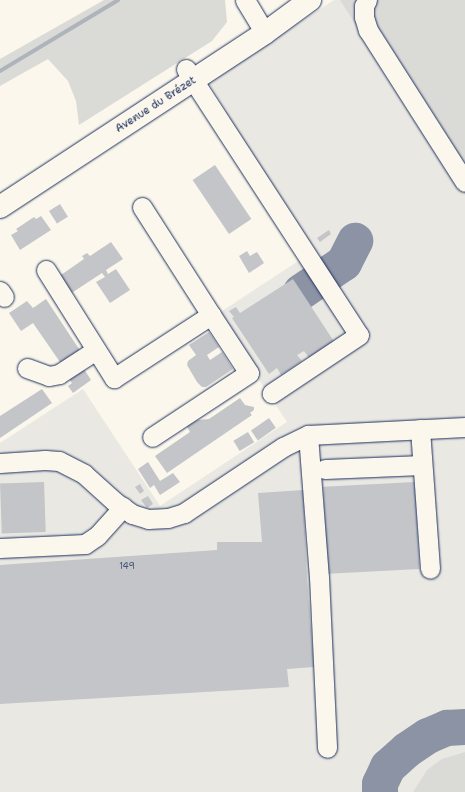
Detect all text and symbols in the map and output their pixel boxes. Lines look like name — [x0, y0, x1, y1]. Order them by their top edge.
street label: Avenue du Brézet — [113, 74, 199, 136]
house number: 149 — [119, 561, 135, 571]

